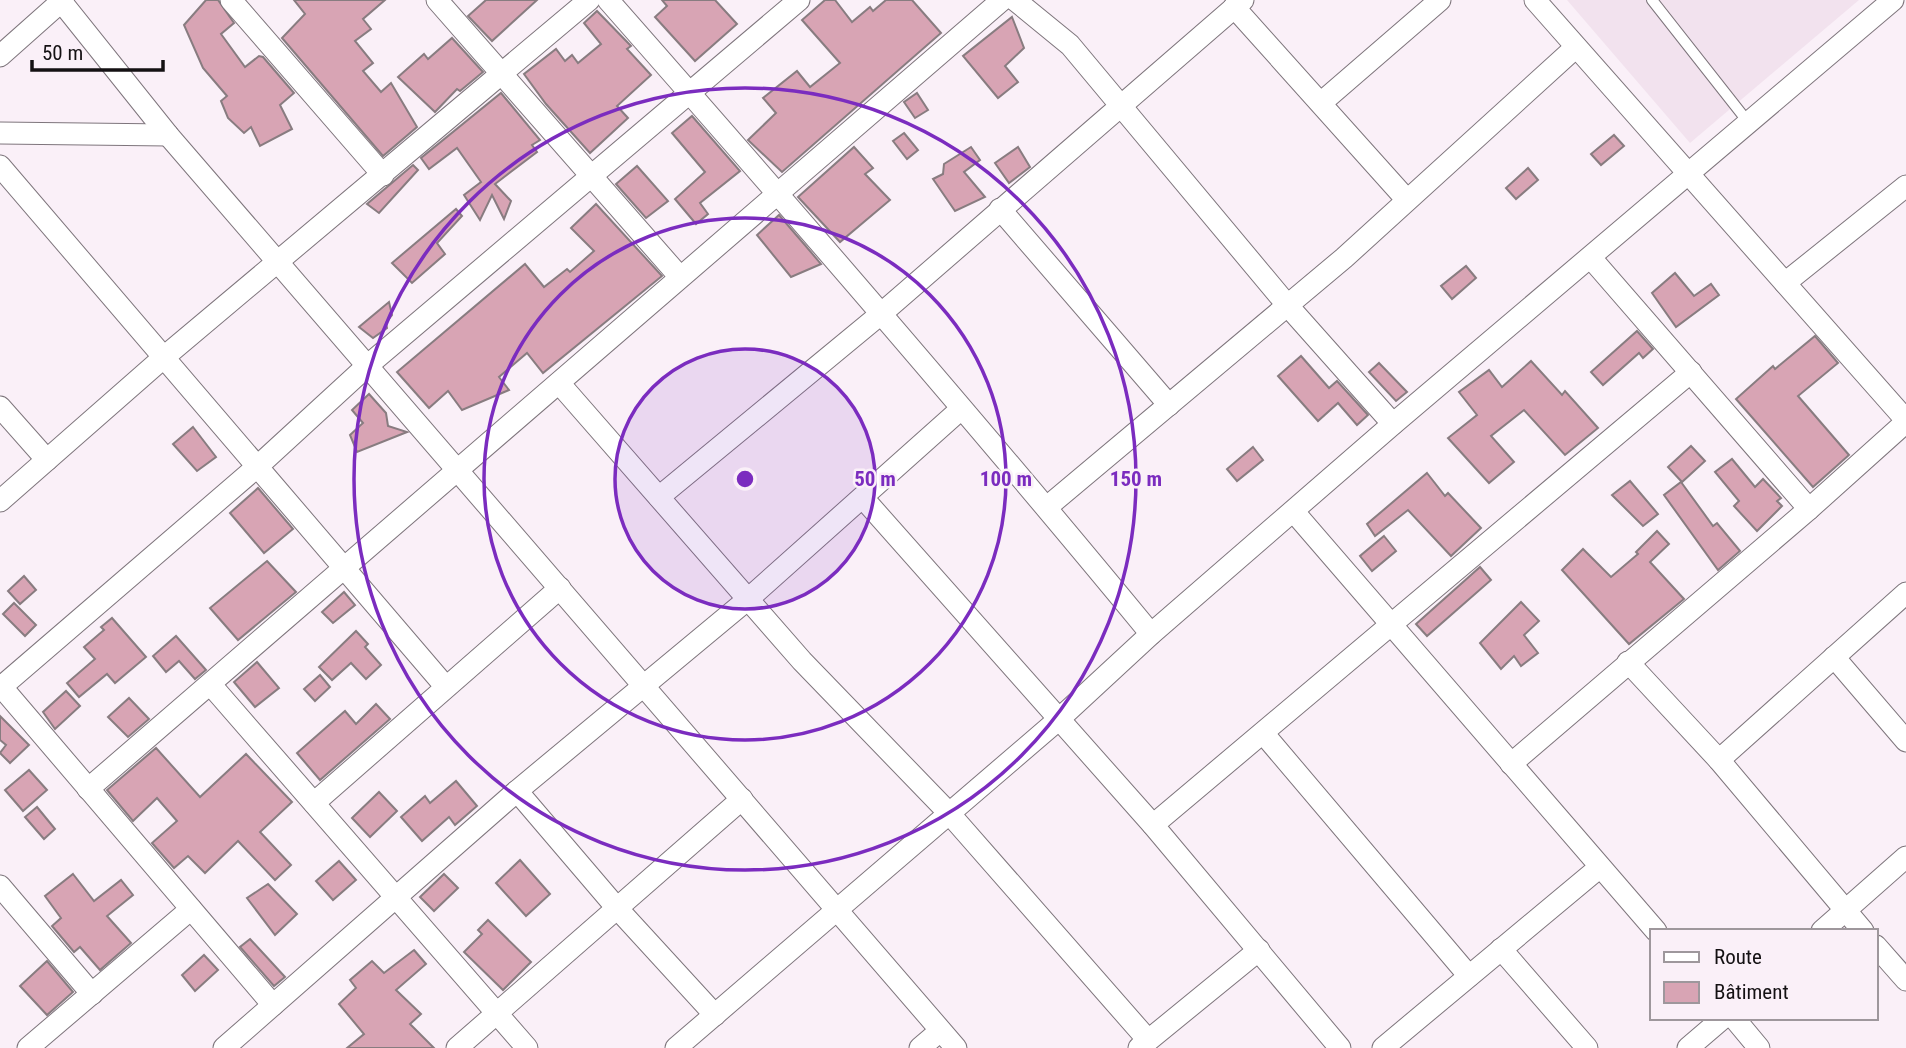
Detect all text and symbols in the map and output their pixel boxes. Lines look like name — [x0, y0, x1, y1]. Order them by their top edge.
scale bar — [32, 28, 163, 72]
text: 50 m — [42, 41, 83, 65]
centre of rings — [733, 467, 757, 491]
text: 50 m — [854, 467, 896, 491]
text: 100 m — [980, 467, 1032, 491]
text: 150 m — [1110, 467, 1162, 491]
legend — [1650, 929, 1878, 1020]
text: Route — [1714, 945, 1762, 969]
text: Bâtiment — [1714, 980, 1789, 1004]

